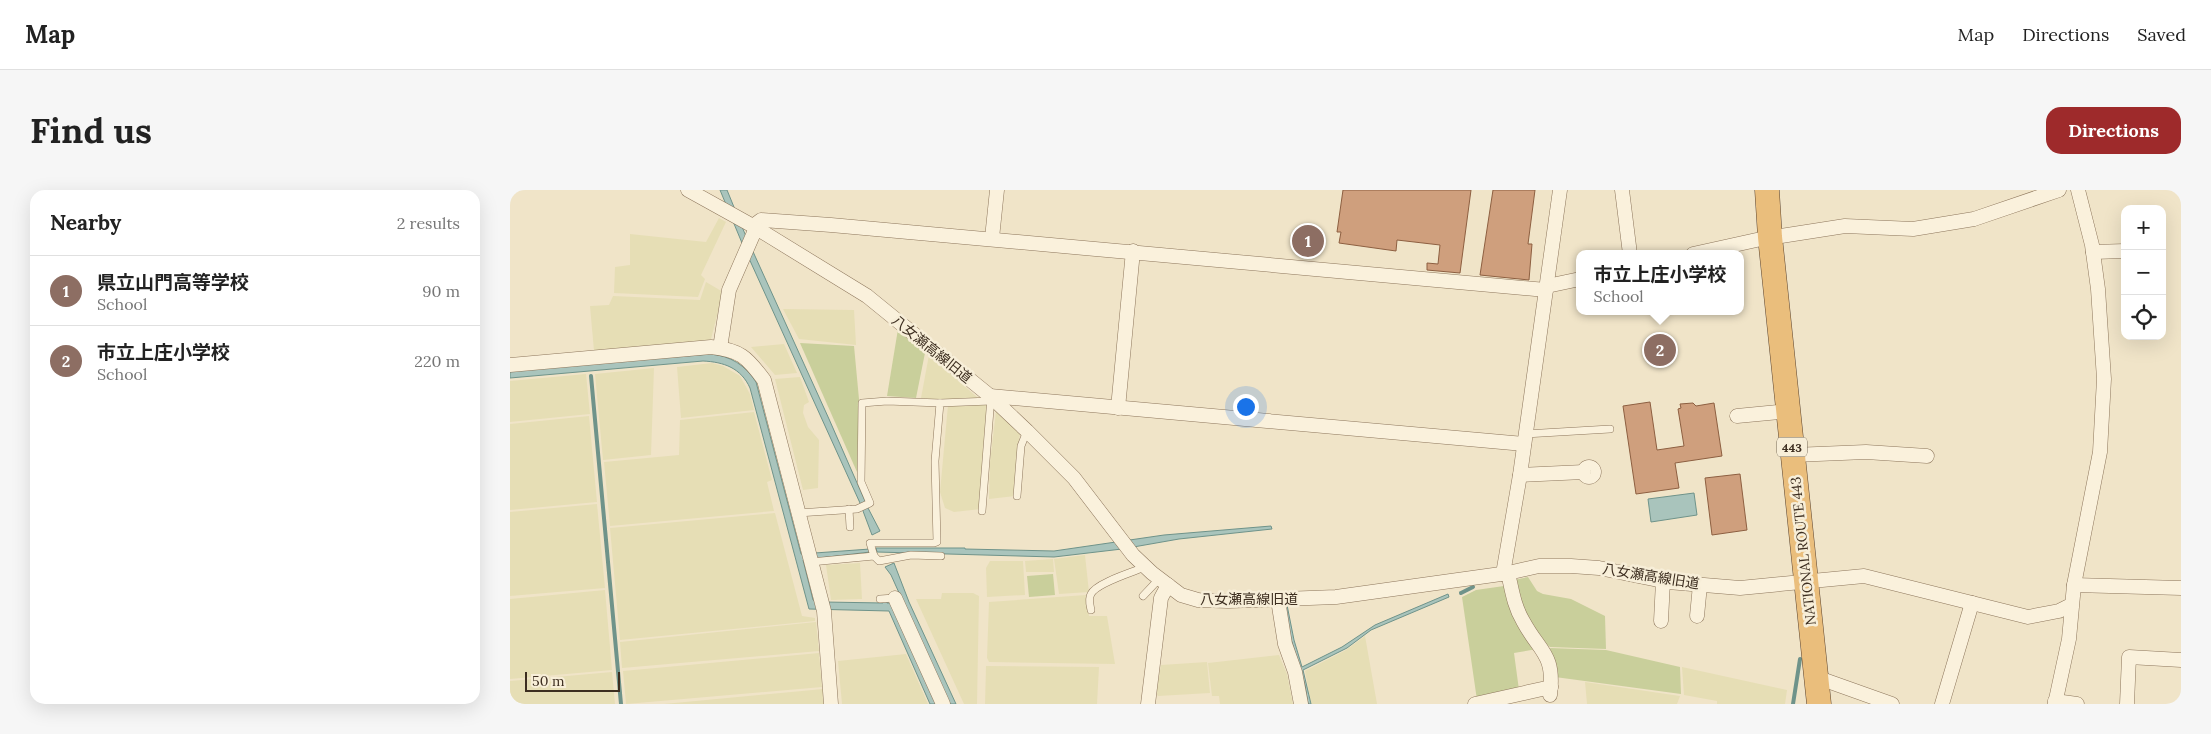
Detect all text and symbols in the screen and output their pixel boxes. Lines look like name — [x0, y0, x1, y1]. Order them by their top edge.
text: Map — [25, 19, 75, 50]
text: Map — [1958, 23, 1994, 46]
text: Directions — [2022, 23, 2109, 46]
text: Saved — [2137, 23, 2186, 46]
button: Directions — [2046, 107, 2181, 154]
text: Find us — [30, 108, 152, 153]
map controls — [2121, 205, 2166, 340]
button: + — [2121, 205, 2166, 250]
text: Nearby — [50, 209, 121, 236]
text: 2 results — [397, 213, 460, 233]
pin: 1 — [1292, 222, 1324, 260]
popup — [1576, 250, 1744, 315]
button: − — [2121, 250, 2166, 295]
text: 市立上庄小学校 — [1593, 262, 1727, 286]
text: 県立山門高等学校 — [97, 270, 249, 294]
text: 1 — [63, 281, 69, 301]
text: 90 m — [422, 281, 460, 301]
text: School — [1593, 286, 1644, 306]
text: School — [97, 294, 147, 314]
button: locate — [2121, 295, 2166, 340]
street label: 八女瀬高線旧道 — [888, 311, 976, 387]
pin: 2 — [1644, 331, 1676, 369]
text: 市立上庄小学校 — [97, 340, 230, 364]
text: 2 — [62, 351, 70, 371]
text: 220 m — [414, 351, 460, 371]
text: School — [97, 364, 147, 384]
your location — [1233, 394, 1259, 420]
road number: 443 — [1777, 438, 1807, 456]
street label: NATIONAL ROUTE 443 — [1786, 476, 1820, 626]
street label: 八女瀬高線旧道 — [1601, 559, 1701, 593]
street label: 八女瀬高線旧道 — [1200, 590, 1298, 608]
scale bar — [525, 669, 620, 692]
text: 50 m — [532, 672, 565, 690]

